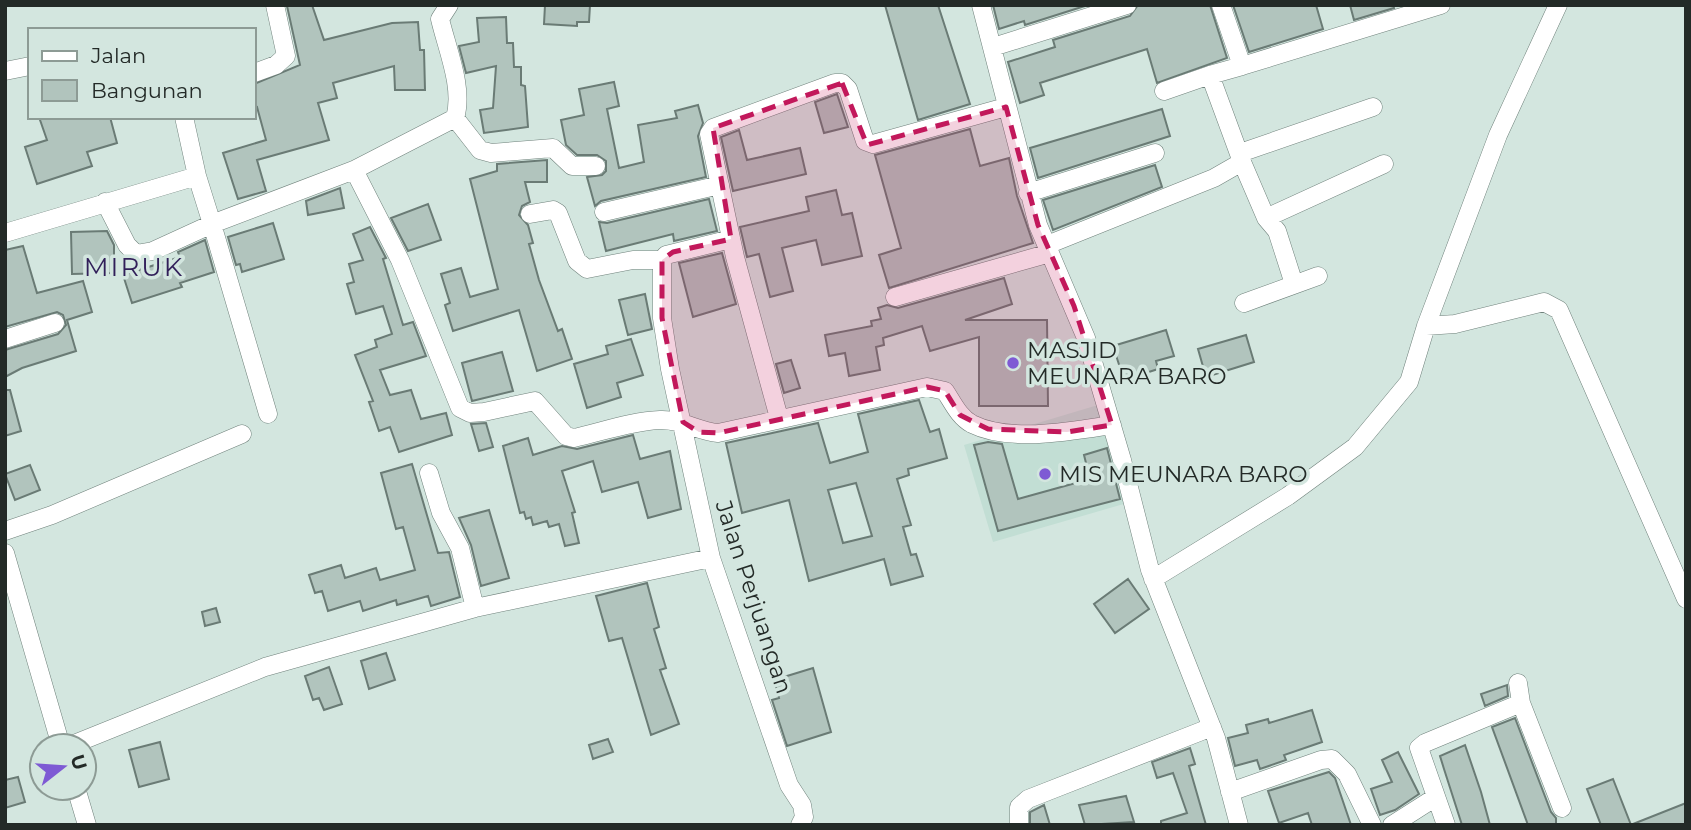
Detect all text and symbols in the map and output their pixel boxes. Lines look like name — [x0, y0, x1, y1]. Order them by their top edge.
legend — [28, 28, 256, 119]
text: Jalan — [90, 43, 146, 68]
text: Bangunan — [91, 78, 203, 103]
district label: MIRUK — [84, 251, 184, 283]
place label: MASJID MEUNARA BARO — [1027, 336, 1227, 390]
marker: MASJID MEUNARA BARO — [1005, 355, 1021, 371]
place label: MIS MEUNARA BARO — [1059, 460, 1308, 488]
marker: MIS MEUNARA BARO — [1037, 466, 1053, 482]
street label: Jalan Perjuangan — [709, 496, 798, 697]
north arrow — [28, 732, 98, 802]
text: U — [66, 752, 92, 773]

